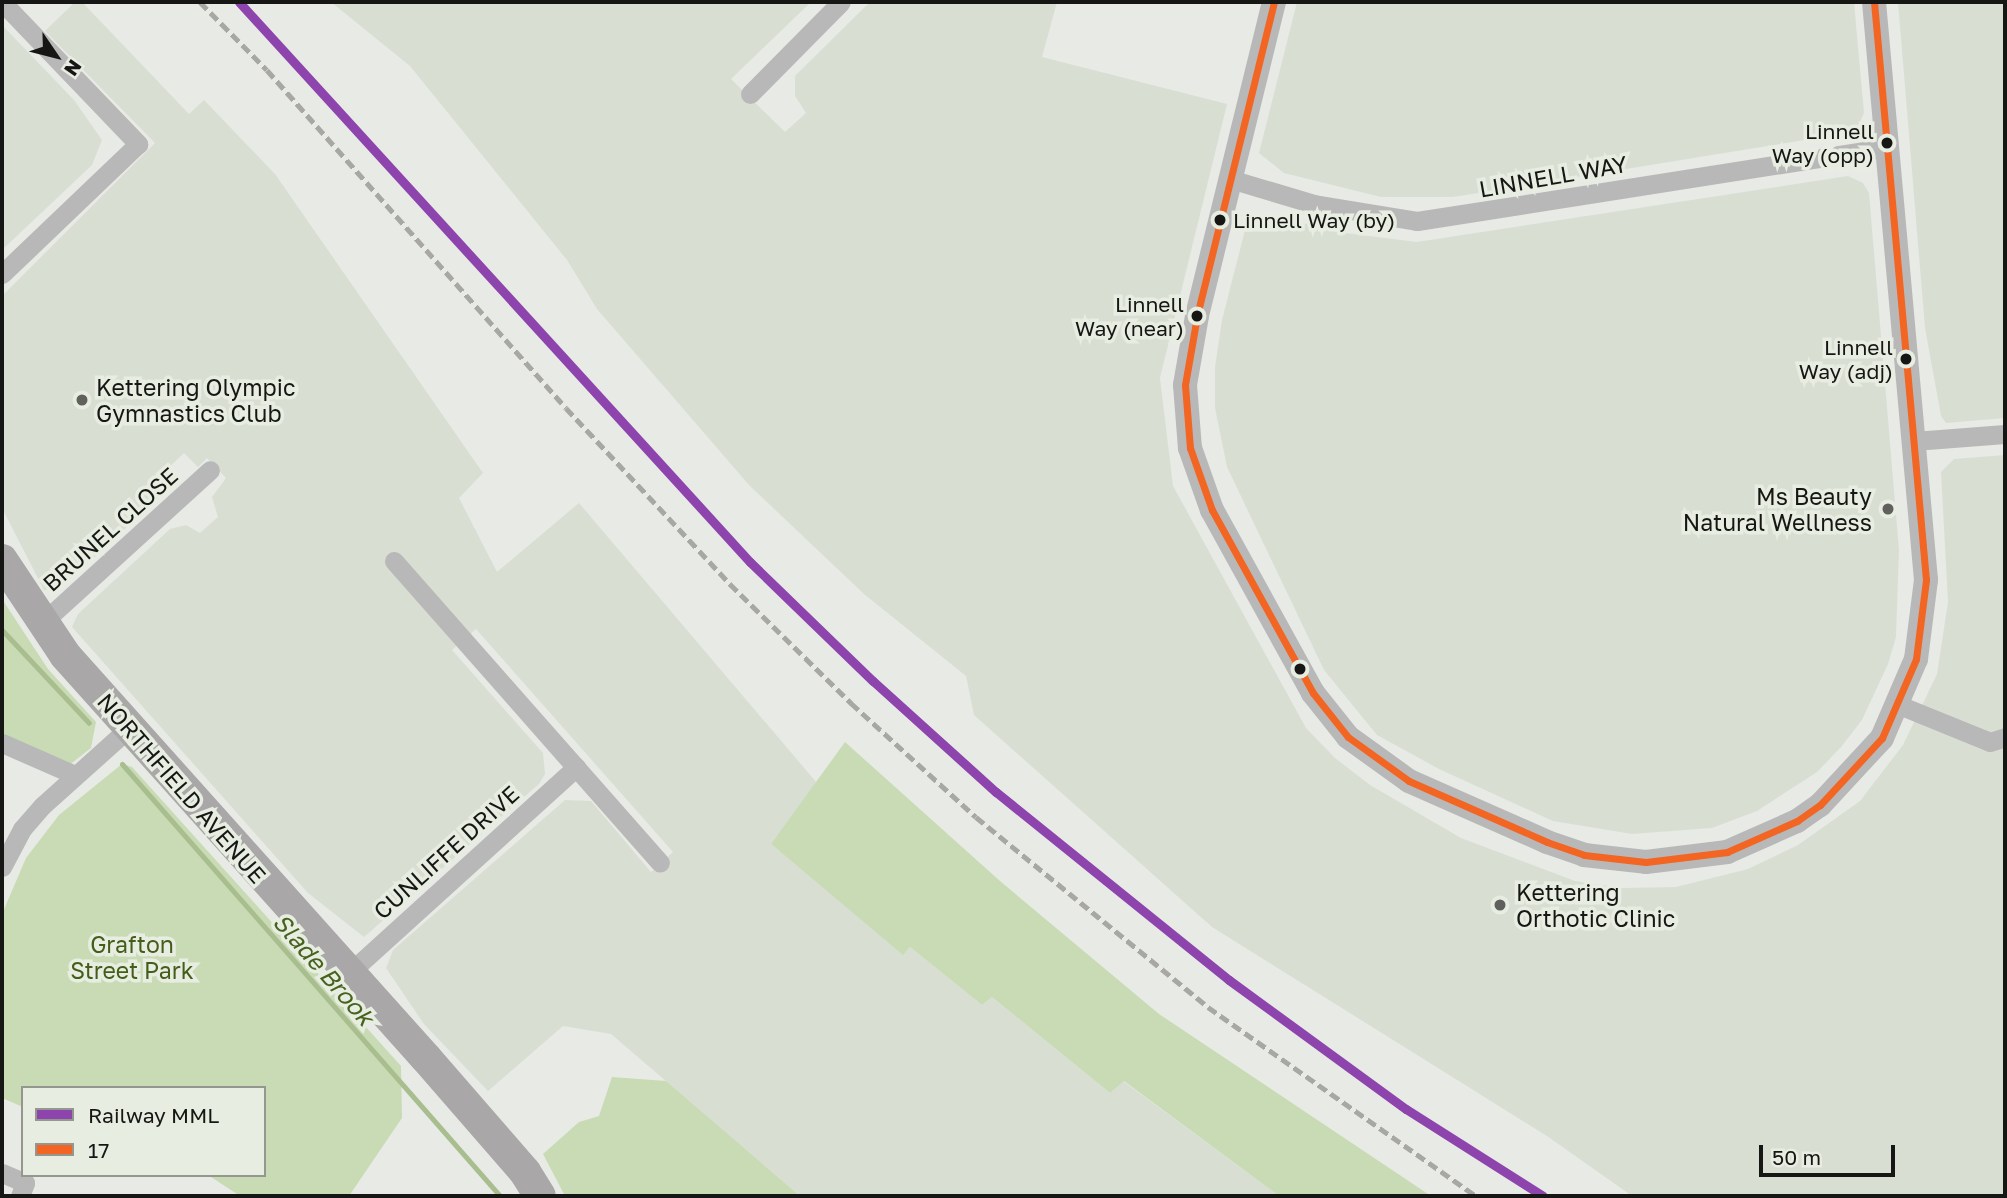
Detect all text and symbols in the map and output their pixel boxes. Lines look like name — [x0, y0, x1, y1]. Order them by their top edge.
north arrow — [21, 21, 91, 91]
text: N — [60, 56, 87, 81]
place label: Linnell Way (opp) — [1772, 118, 1874, 168]
marker: Linnell Way (opp) — [1880, 136, 1894, 150]
street label: LINNELL WAY — [1477, 149, 1629, 203]
place label: Linnell Way (by) — [1233, 207, 1395, 233]
marker: Linnell Way (by) — [1213, 213, 1227, 227]
place label: Linnell Way (near) — [1075, 291, 1184, 341]
marker: Linnell Way (near) — [1190, 309, 1204, 323]
place label: Linnell Way (adj) — [1799, 334, 1893, 384]
marker: Linnell Way (adj) — [1899, 352, 1913, 366]
place label: Kettering Olympic Gymnastics Club — [96, 373, 295, 427]
marker: Kettering Olympic Gymnastics Club — [74, 392, 90, 408]
street label: BRUNEL CLOSE — [37, 461, 183, 597]
place label: Ms Beauty Natural Wellness — [1683, 482, 1872, 536]
marker: Ms Beauty Natural Wellness — [1878, 499, 1898, 519]
unlabelled marker — [1293, 662, 1307, 676]
street label: NORTHFIELD AVENUE — [92, 687, 272, 889]
street label: CUNLIFFE DRIVE — [368, 780, 524, 924]
place label: Kettering Orthotic Clinic — [1516, 878, 1675, 932]
marker: Kettering Orthotic Clinic — [1490, 895, 1510, 915]
water label: Slade Brook — [268, 907, 380, 1031]
park label: Grafton Street Park — [70, 930, 194, 984]
legend — [21, 1086, 266, 1177]
text: Railway MML — [88, 1102, 219, 1128]
scale bar — [1762, 1132, 1898, 1176]
text: 17 — [88, 1137, 109, 1163]
text: 50 m — [1772, 1144, 1821, 1170]

